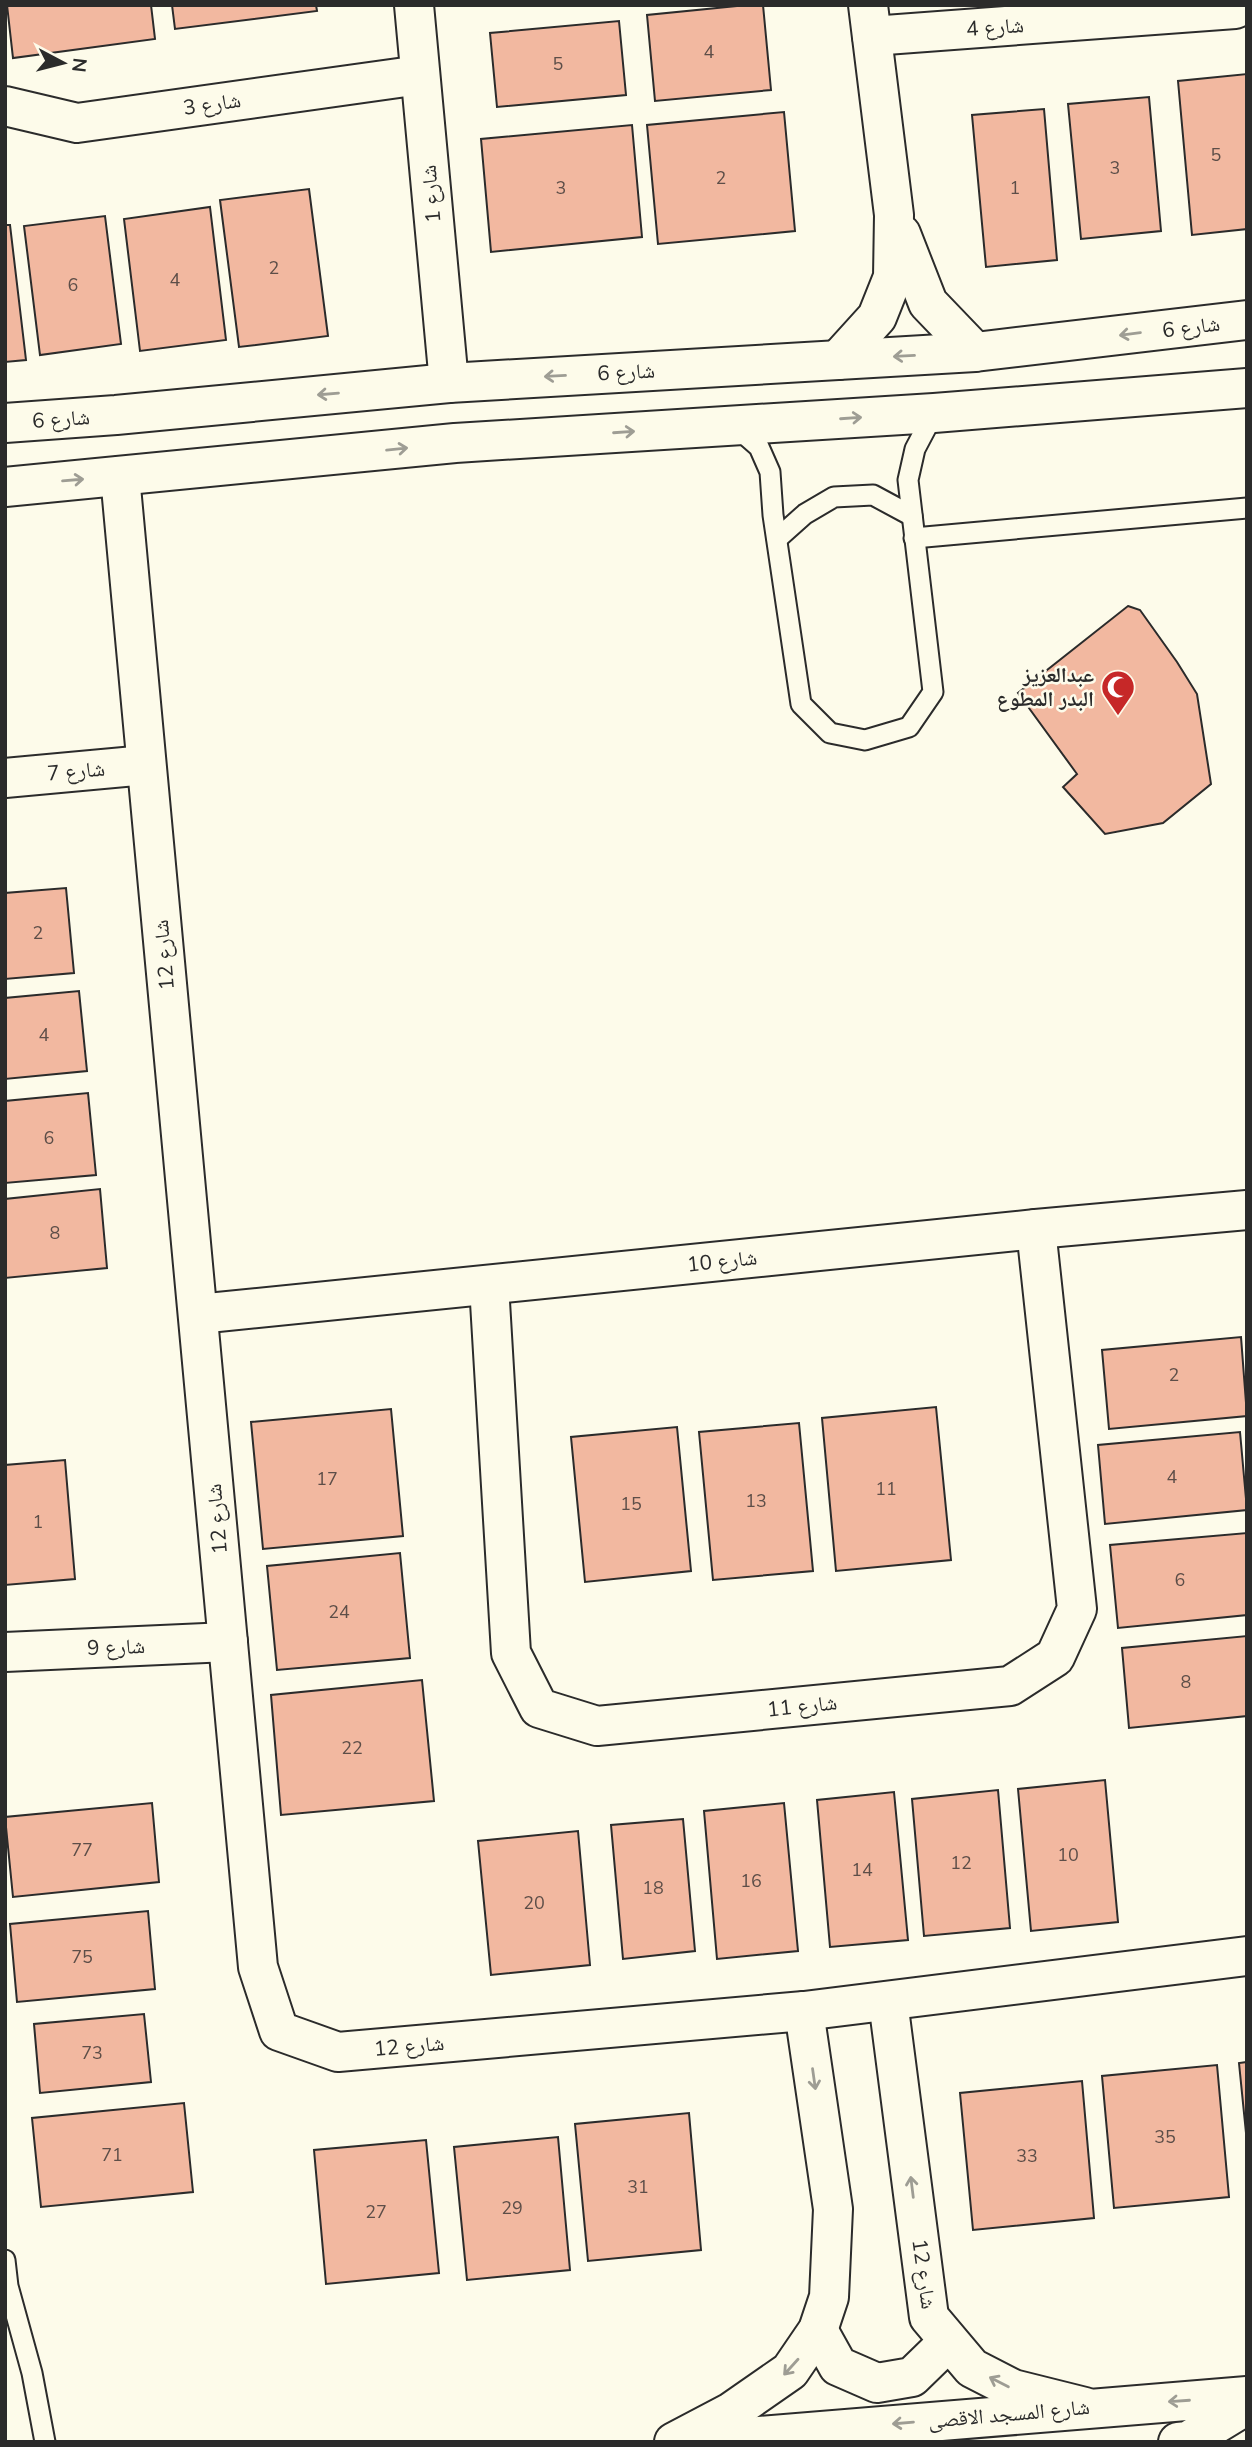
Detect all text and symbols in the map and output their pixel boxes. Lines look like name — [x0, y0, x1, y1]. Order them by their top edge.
street label: شارع 4 — [965, 11, 1025, 43]
north arrow — [28, 28, 98, 98]
house number: 4 — [704, 40, 715, 64]
house number: 5 — [553, 52, 563, 76]
text: N — [65, 56, 93, 74]
street label: شارع 3 — [181, 86, 243, 122]
house number: 5 — [1211, 143, 1221, 167]
house number: 3 — [1110, 156, 1120, 180]
street label: شارع 1 — [415, 164, 447, 224]
house number: 2 — [716, 166, 726, 190]
house number: 3 — [556, 176, 566, 200]
house number: 1 — [1010, 176, 1020, 200]
house number: 2 — [269, 256, 279, 280]
house number: 4 — [170, 268, 181, 292]
house number: 6 — [68, 273, 78, 297]
street label: شارع 6 — [1161, 310, 1221, 344]
one-way arrow — [1119, 327, 1142, 340]
one-way arrow — [893, 350, 916, 363]
street label: شارع 6 — [596, 357, 656, 387]
one-way arrow — [543, 370, 566, 383]
one-way arrow — [317, 388, 340, 401]
street label: شارع 6 — [31, 403, 91, 435]
one-way arrow — [839, 411, 862, 424]
one-way arrow — [612, 426, 635, 439]
one-way arrow — [385, 442, 408, 455]
one-way arrow — [61, 474, 84, 487]
place label: عبدالعزيز البدر المطوع — [997, 661, 1094, 713]
mosque icon: عبدالعزيز البدر المطوع — [1099, 668, 1137, 717]
street label: شارع 7 — [46, 755, 106, 787]
street label: شارع 12 — [147, 919, 181, 991]
house number: 2 — [33, 921, 43, 945]
house number: 4 — [39, 1023, 50, 1047]
house number: 6 — [44, 1126, 54, 1150]
house number: 8 — [50, 1221, 60, 1245]
street label: شارع 10 — [685, 1243, 759, 1279]
house number: 2 — [1169, 1363, 1179, 1387]
house number: 4 — [1167, 1465, 1178, 1489]
house number: 17 — [316, 1467, 338, 1491]
house number: 11 — [875, 1477, 897, 1501]
street label: شارع 12 — [200, 1483, 234, 1555]
house number: 13 — [745, 1489, 767, 1513]
house number: 15 — [620, 1492, 642, 1516]
house number: 1 — [33, 1510, 43, 1534]
house number: 6 — [1175, 1568, 1185, 1592]
house number: 24 — [328, 1600, 350, 1624]
street label: شارع 9 — [87, 1632, 145, 1662]
house number: 8 — [1181, 1670, 1191, 1694]
street label: شارع 11 — [765, 1688, 839, 1724]
house number: 22 — [341, 1736, 363, 1760]
house number: 77 — [71, 1838, 93, 1862]
house number: 10 — [1057, 1843, 1079, 1867]
house number: 12 — [950, 1851, 972, 1875]
house number: 14 — [851, 1858, 873, 1882]
house number: 16 — [740, 1869, 762, 1893]
house number: 18 — [642, 1876, 664, 1900]
house number: 20 — [523, 1891, 545, 1915]
house number: 75 — [71, 1945, 93, 1969]
street label: شارع 12 — [373, 2029, 445, 2063]
house number: 73 — [81, 2041, 103, 2065]
one-way arrow — [808, 2067, 821, 2089]
house number: 35 — [1154, 2125, 1176, 2149]
house number: 71 — [101, 2143, 123, 2167]
house number: 33 — [1016, 2144, 1038, 2168]
house number: 31 — [627, 2175, 649, 2199]
one-way arrow — [906, 2176, 919, 2199]
house number: 29 — [501, 2196, 523, 2220]
house number: 27 — [365, 2200, 387, 2224]
street label: شارع 12 — [905, 2237, 943, 2311]
one-way arrow — [782, 2358, 799, 2375]
one-way arrow — [989, 2374, 1010, 2388]
street label: شارع المسجد الاقصى — [927, 2393, 1091, 2435]
one-way arrow — [1168, 2395, 1190, 2408]
one-way arrow — [892, 2417, 915, 2430]

